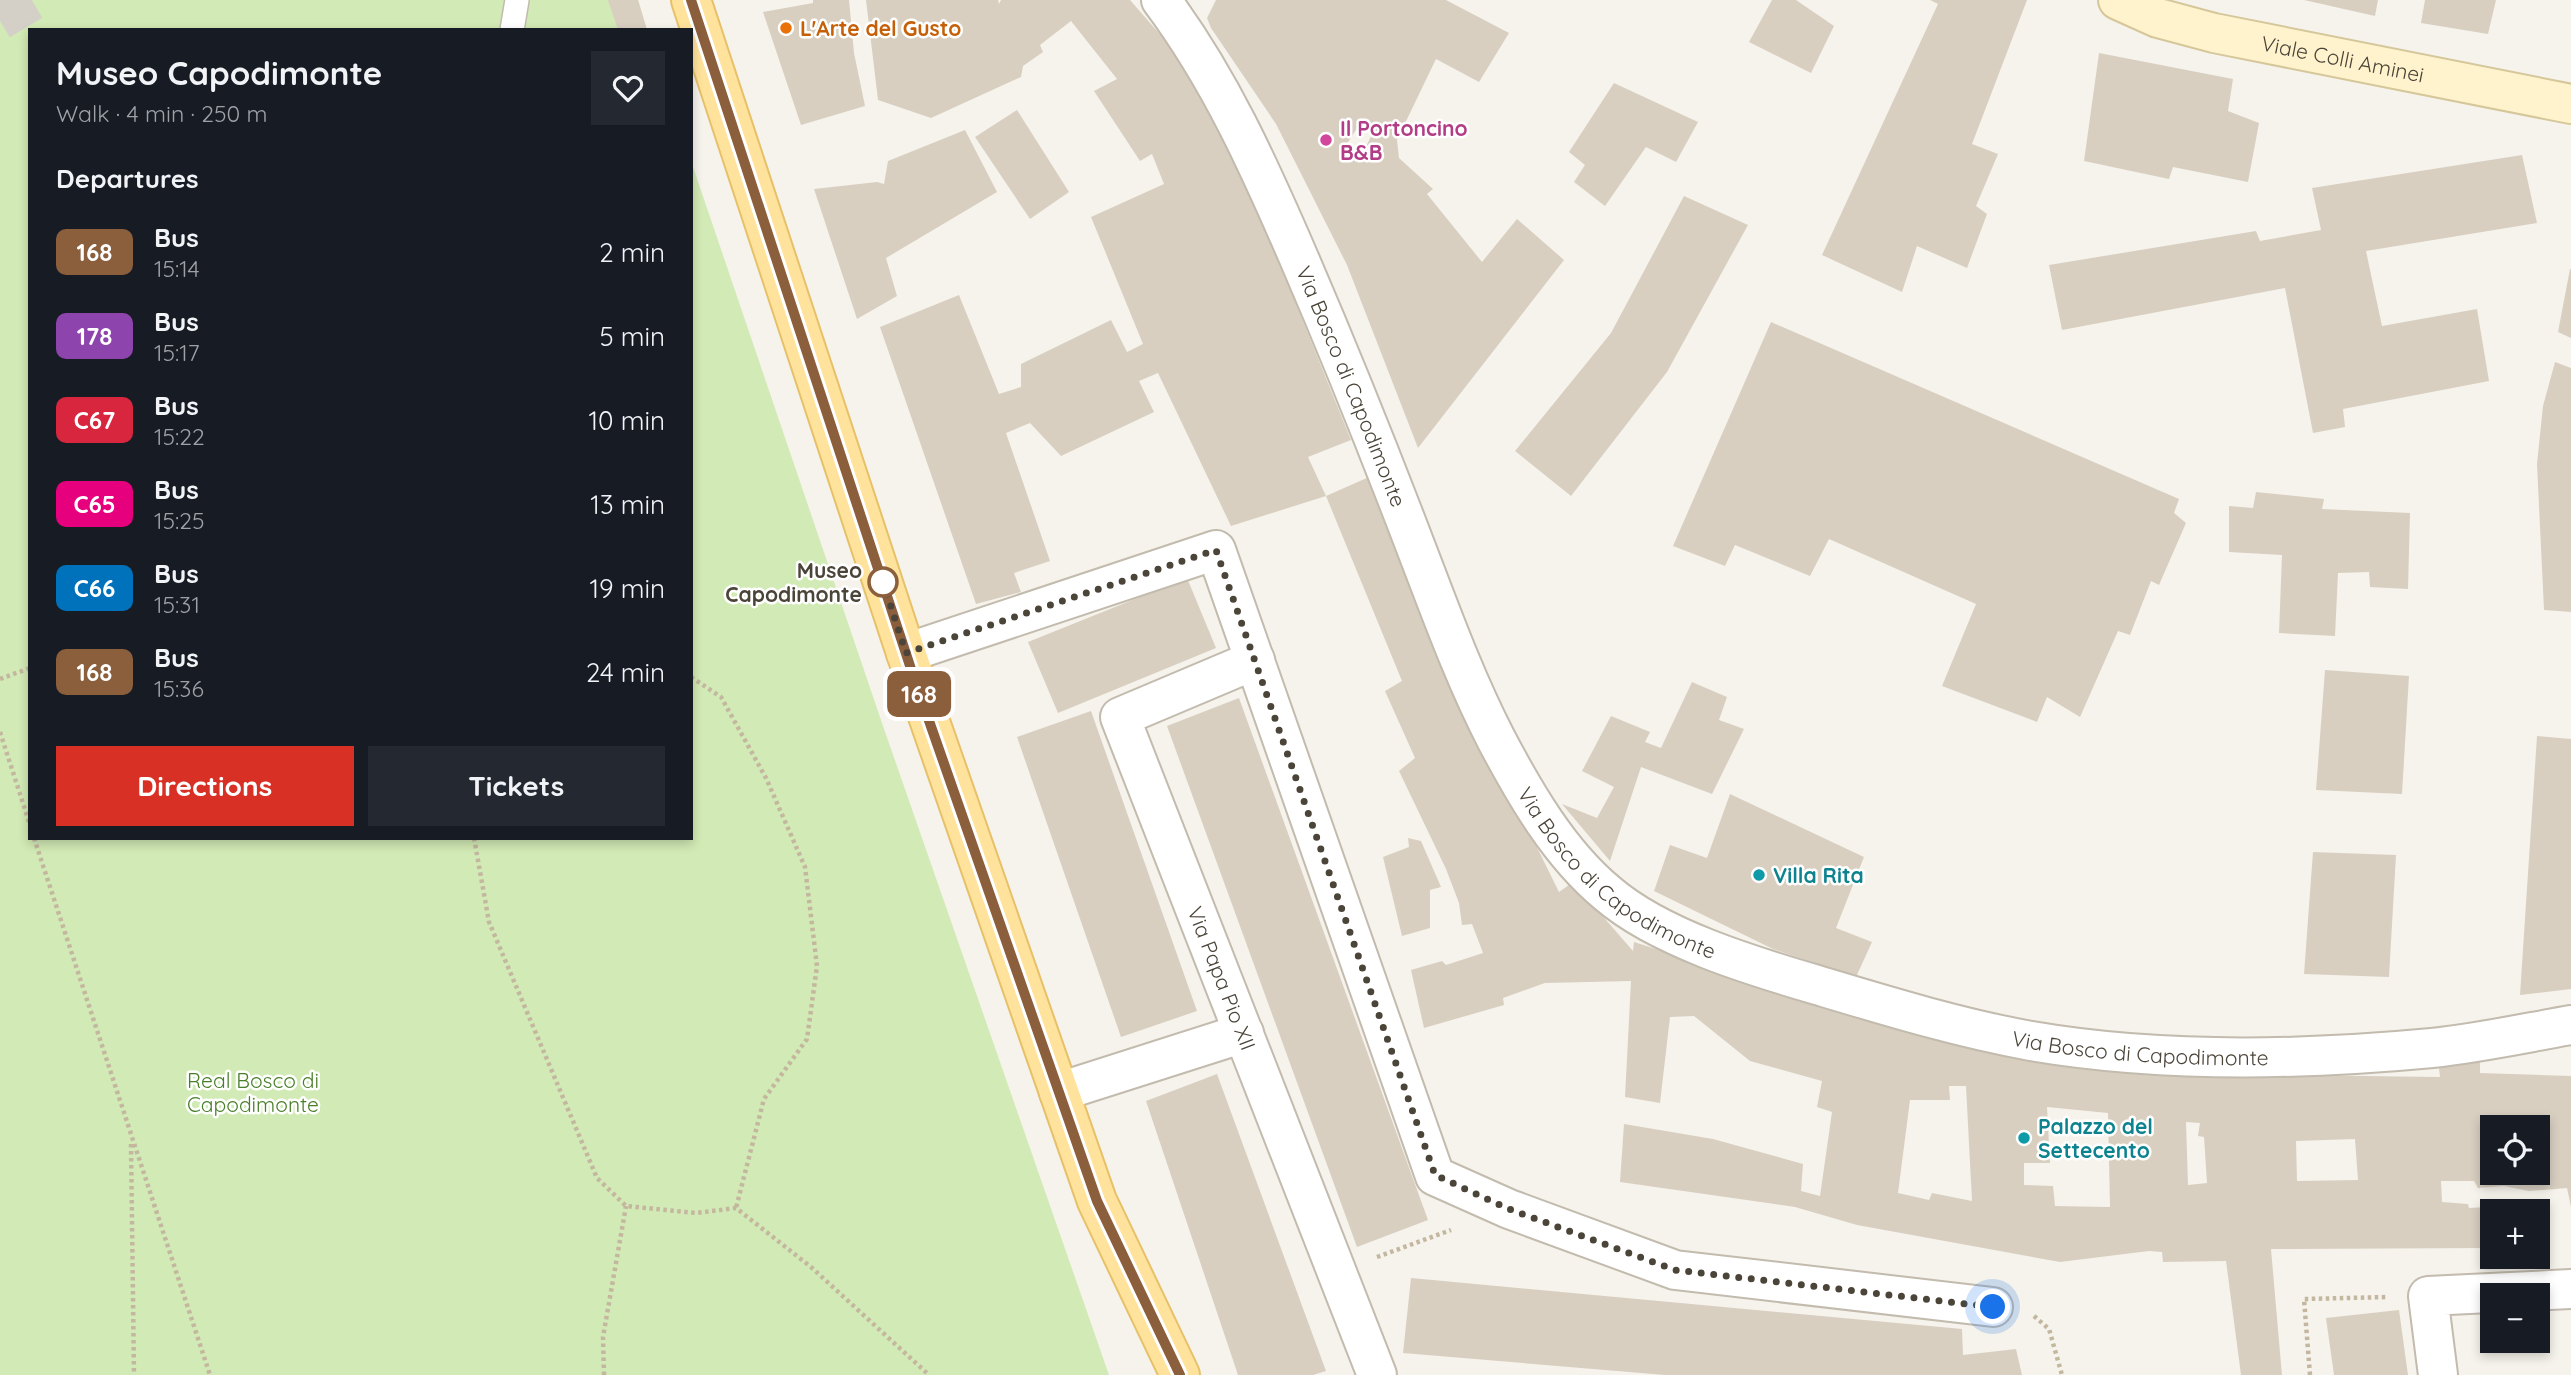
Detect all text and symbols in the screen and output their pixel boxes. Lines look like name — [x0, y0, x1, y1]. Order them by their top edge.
place label: L'Arte del Gusto — [800, 15, 961, 41]
marker: L'Arte del Gusto — [778, 20, 794, 36]
street label: Viale Colli Aminei — [2259, 30, 2426, 87]
button: heart — [591, 51, 665, 125]
text: Museo Capodimonte — [56, 52, 382, 93]
text: Walk · 4 min · 250 m — [56, 99, 267, 128]
place label: Il Portoncino B&B — [1340, 115, 1468, 165]
marker: Il Portoncino B&B — [1318, 132, 1334, 148]
text: Departures — [56, 162, 199, 195]
text: Bus — [154, 221, 199, 254]
text: 2 min — [599, 236, 665, 269]
text: 168 — [77, 237, 112, 267]
text: 15:14 — [154, 254, 200, 283]
street label: Via Bosco di Capodimonte — [1291, 262, 1412, 510]
text: Bus — [154, 305, 199, 338]
text: 5 min — [599, 320, 665, 353]
text: 178 — [77, 321, 112, 351]
text: 15:17 — [154, 338, 200, 367]
text: Bus — [154, 389, 199, 422]
text: 10 min — [589, 404, 665, 437]
text: C67 — [74, 405, 115, 435]
text: 15:22 — [154, 422, 205, 451]
text: Bus — [154, 473, 199, 506]
text: 13 min — [590, 488, 665, 521]
text: C65 — [73, 489, 116, 519]
text: 15:25 — [154, 506, 205, 535]
text: Bus — [154, 557, 199, 590]
place label: Museo Capodimonte — [725, 557, 862, 607]
marker: Museo Capodimonte — [868, 567, 898, 597]
text: 19 min — [589, 572, 665, 605]
text: C66 — [74, 573, 115, 603]
text: 15:31 — [154, 590, 200, 619]
text: Bus — [154, 641, 199, 674]
text: 24 min — [586, 656, 665, 689]
text: 168 — [77, 657, 112, 687]
line badge: 168 — [879, 671, 959, 717]
text: 15:36 — [154, 674, 204, 703]
text: 168 — [901, 679, 937, 709]
button: Directions — [56, 746, 354, 826]
button: Tickets — [368, 746, 665, 826]
street label: Via Bosco di Capodimonte — [1513, 782, 1720, 964]
place label: Villa Rita — [1773, 862, 1864, 888]
marker: Villa Rita — [1751, 867, 1767, 883]
street label: Via Papa Pio XII — [1182, 903, 1262, 1054]
street label: Via Bosco di Capodimonte — [2010, 1025, 2269, 1070]
park label: Real Bosco di Capodimonte — [187, 1067, 319, 1117]
place label: Palazzo del Settecento — [2038, 1113, 2153, 1163]
map controls — [2480, 1115, 2550, 1353]
button: locate — [2480, 1115, 2550, 1185]
marker: Palazzo del Settecento — [2016, 1130, 2032, 1146]
button: + — [2480, 1199, 2550, 1269]
button: − — [2480, 1283, 2550, 1353]
your location — [1975, 1289, 2010, 1324]

